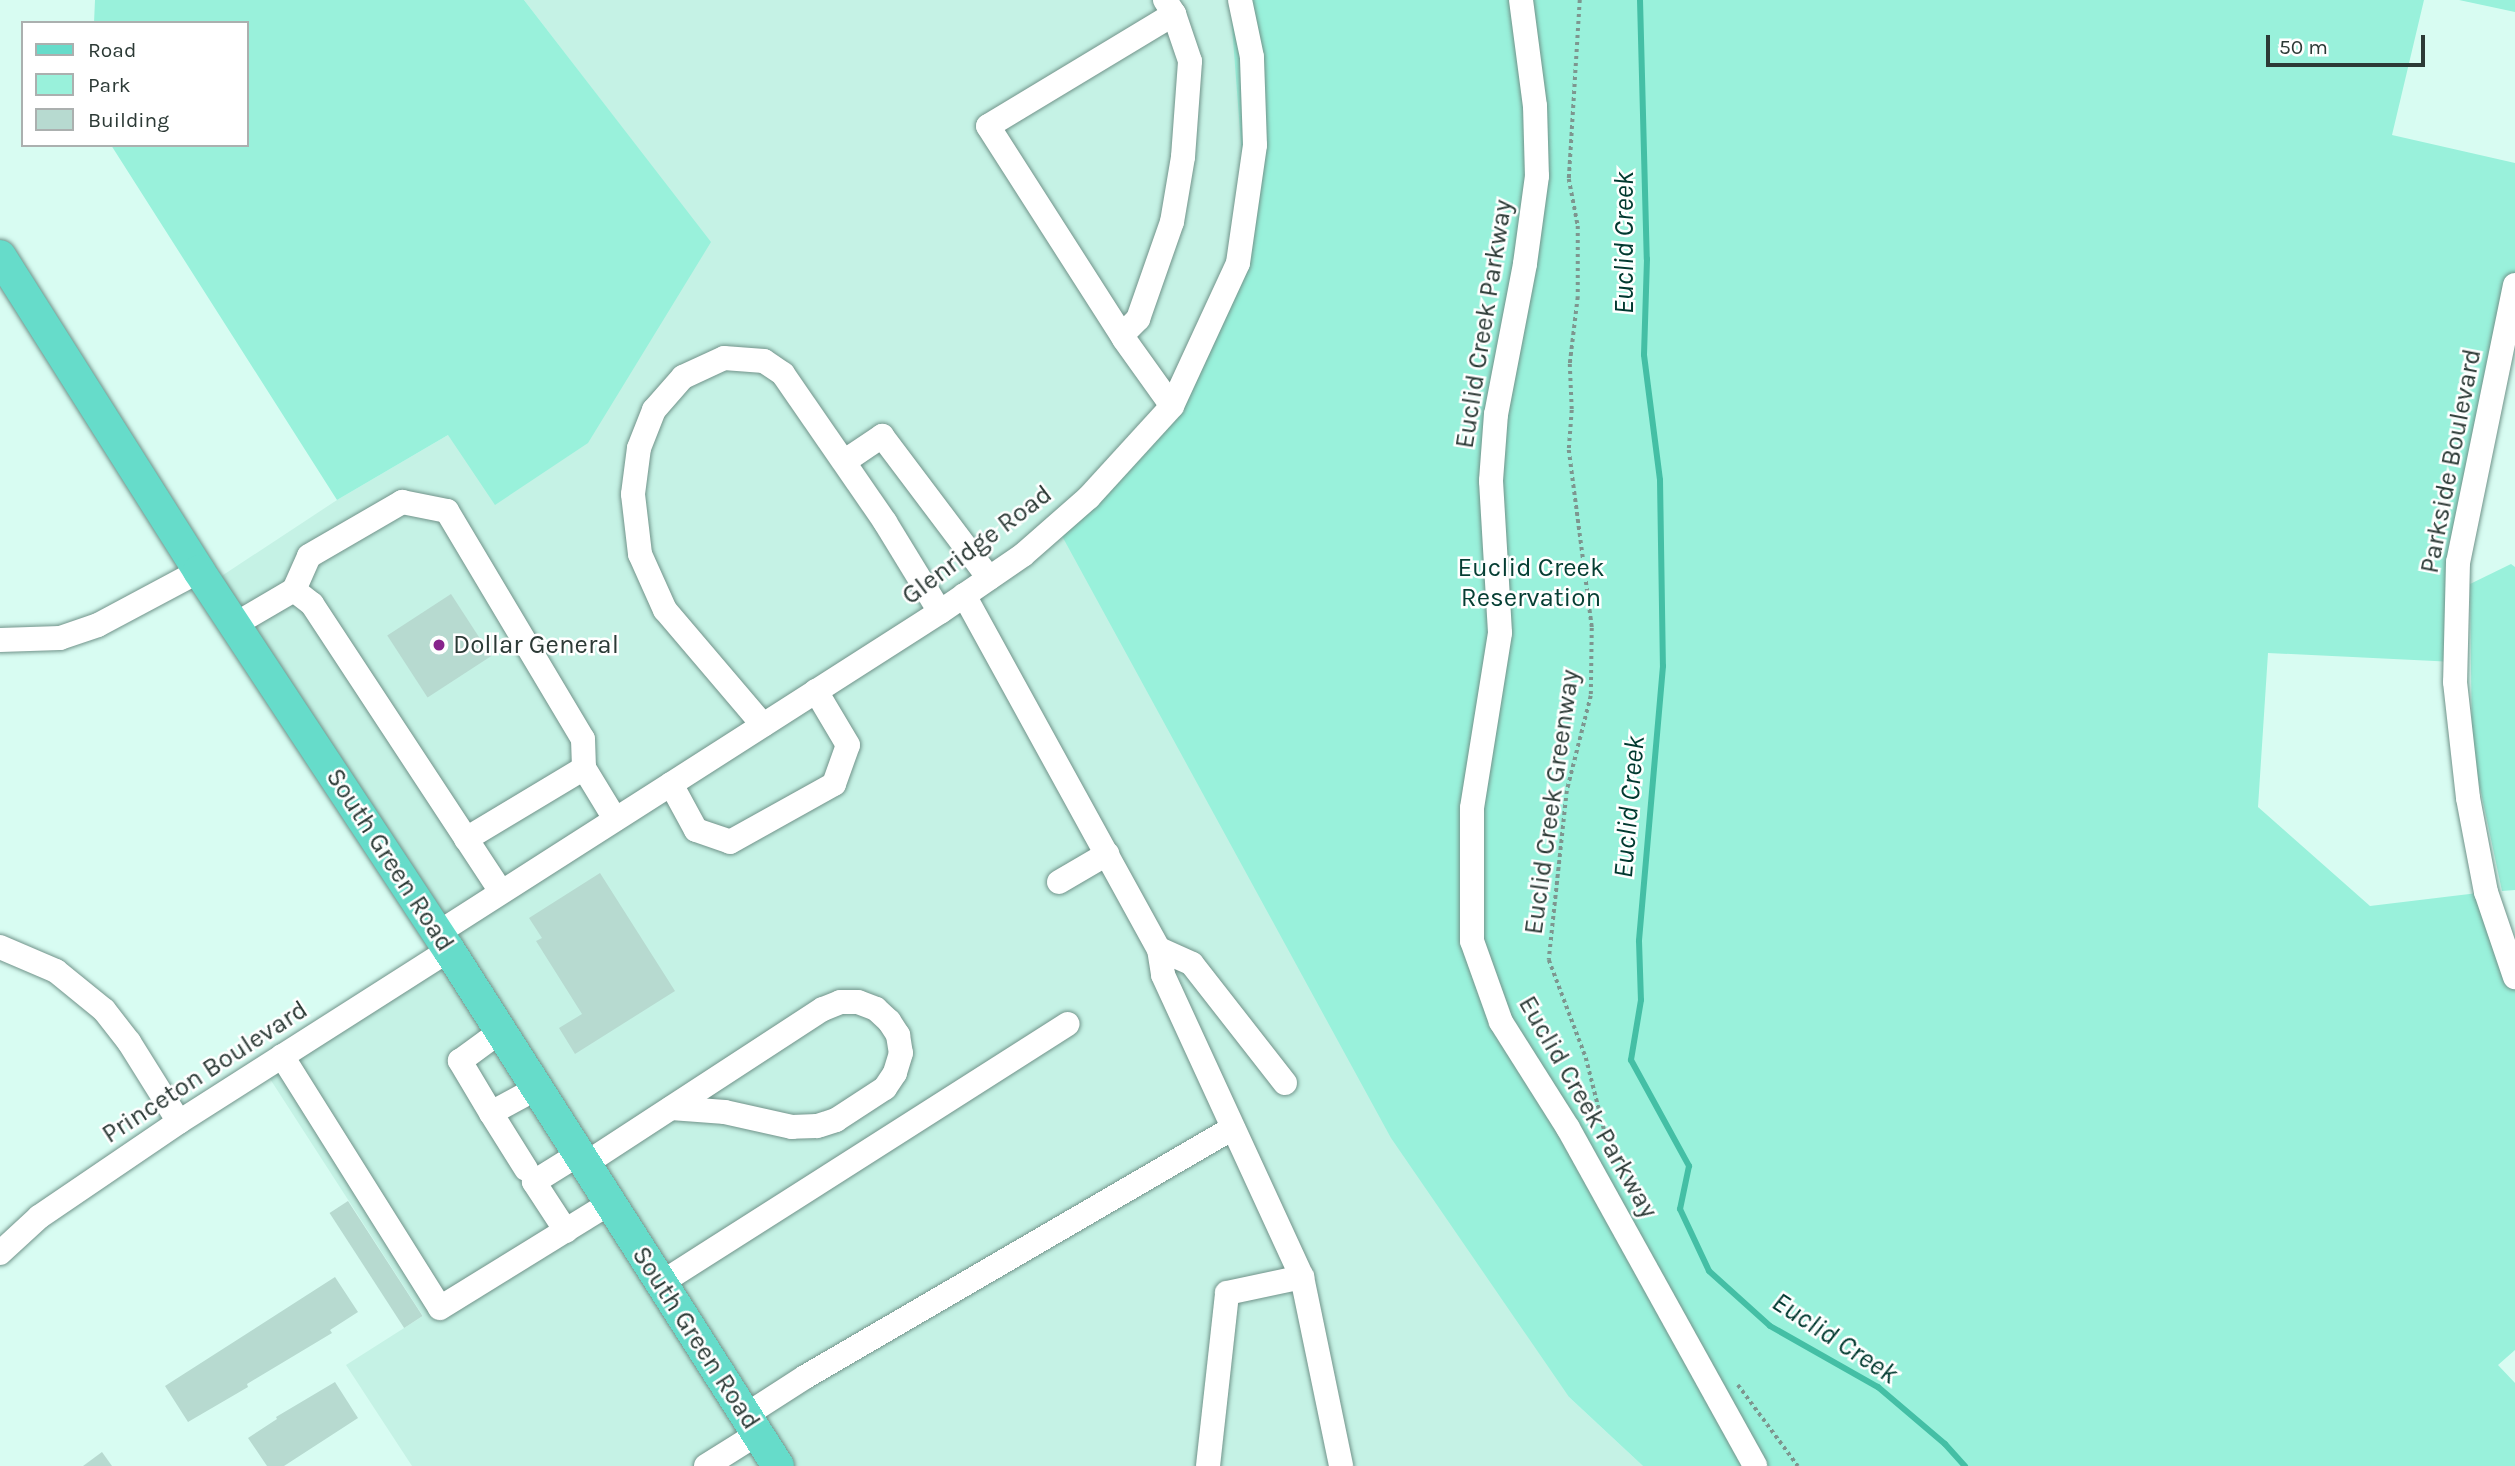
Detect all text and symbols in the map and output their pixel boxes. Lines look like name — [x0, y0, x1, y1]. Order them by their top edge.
legend — [21, 21, 248, 147]
scale bar — [2270, 21, 2429, 65]
text: 50 m — [2279, 35, 2328, 59]
text: Road — [88, 38, 136, 62]
text: Park — [88, 73, 131, 97]
text: Building — [88, 108, 169, 132]
water label: Euclid Creek — [1607, 171, 1641, 315]
street label: Euclid Creek Parkway — [1449, 197, 1519, 451]
street label: Parkside Boulevard — [2414, 346, 2488, 576]
street label: Glenridge Road — [896, 478, 1058, 612]
park label: Euclid Creek Reservation — [1457, 552, 1605, 614]
place label: Dollar General — [453, 629, 619, 661]
marker: Dollar General — [431, 637, 447, 653]
street label: Euclid Creek Greenway — [1518, 668, 1586, 936]
water label: Euclid Creek — [1606, 734, 1652, 880]
street label: South Green Road — [319, 763, 461, 957]
street label: Euclid Creek Parkway — [1512, 990, 1664, 1224]
street label: Princeton Boulevard — [96, 994, 314, 1150]
street label: South Green Road — [625, 1241, 767, 1435]
water label: Euclid Creek — [1766, 1285, 1904, 1391]

